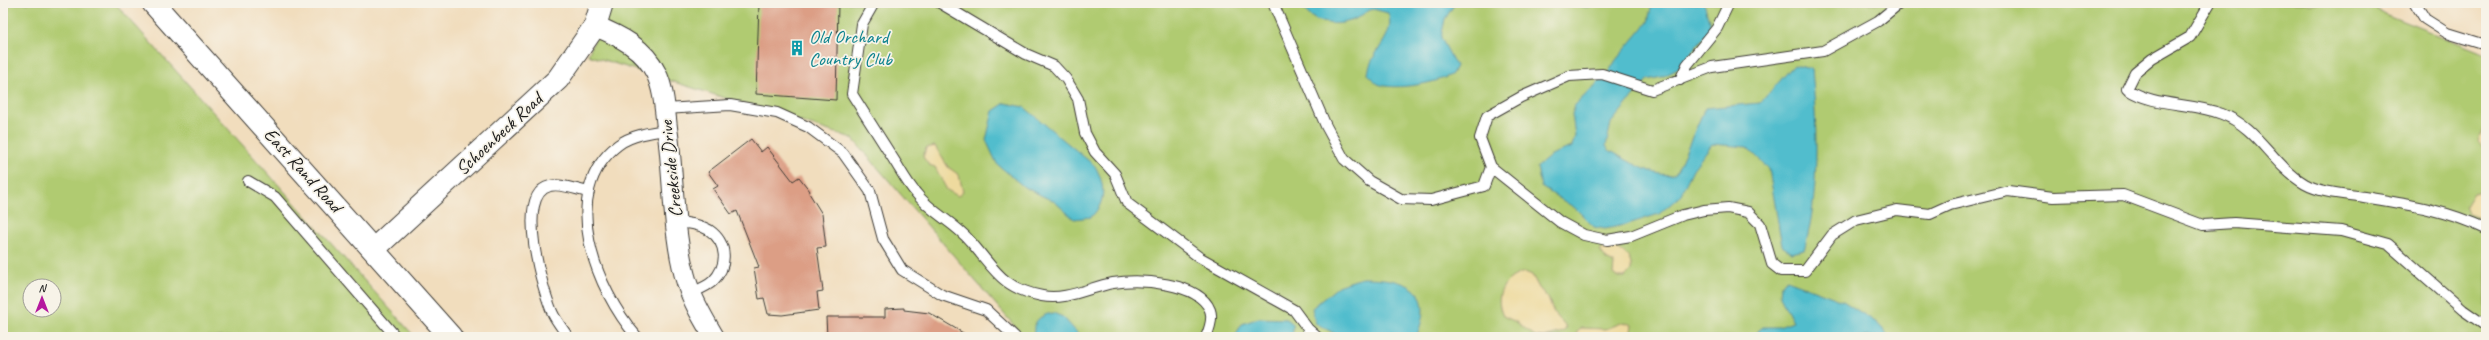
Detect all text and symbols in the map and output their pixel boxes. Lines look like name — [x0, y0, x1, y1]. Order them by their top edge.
place label: Old Orchard Country Club — [809, 25, 894, 71]
building icon: Old Orchard Country Club — [788, 39, 806, 57]
street label: Schoenbeck Road — [451, 85, 550, 180]
street label: Creekside Drive — [654, 118, 688, 219]
street label: East Rand Road — [259, 123, 350, 220]
north arrow — [22, 278, 62, 318]
text: N — [39, 281, 48, 295]

